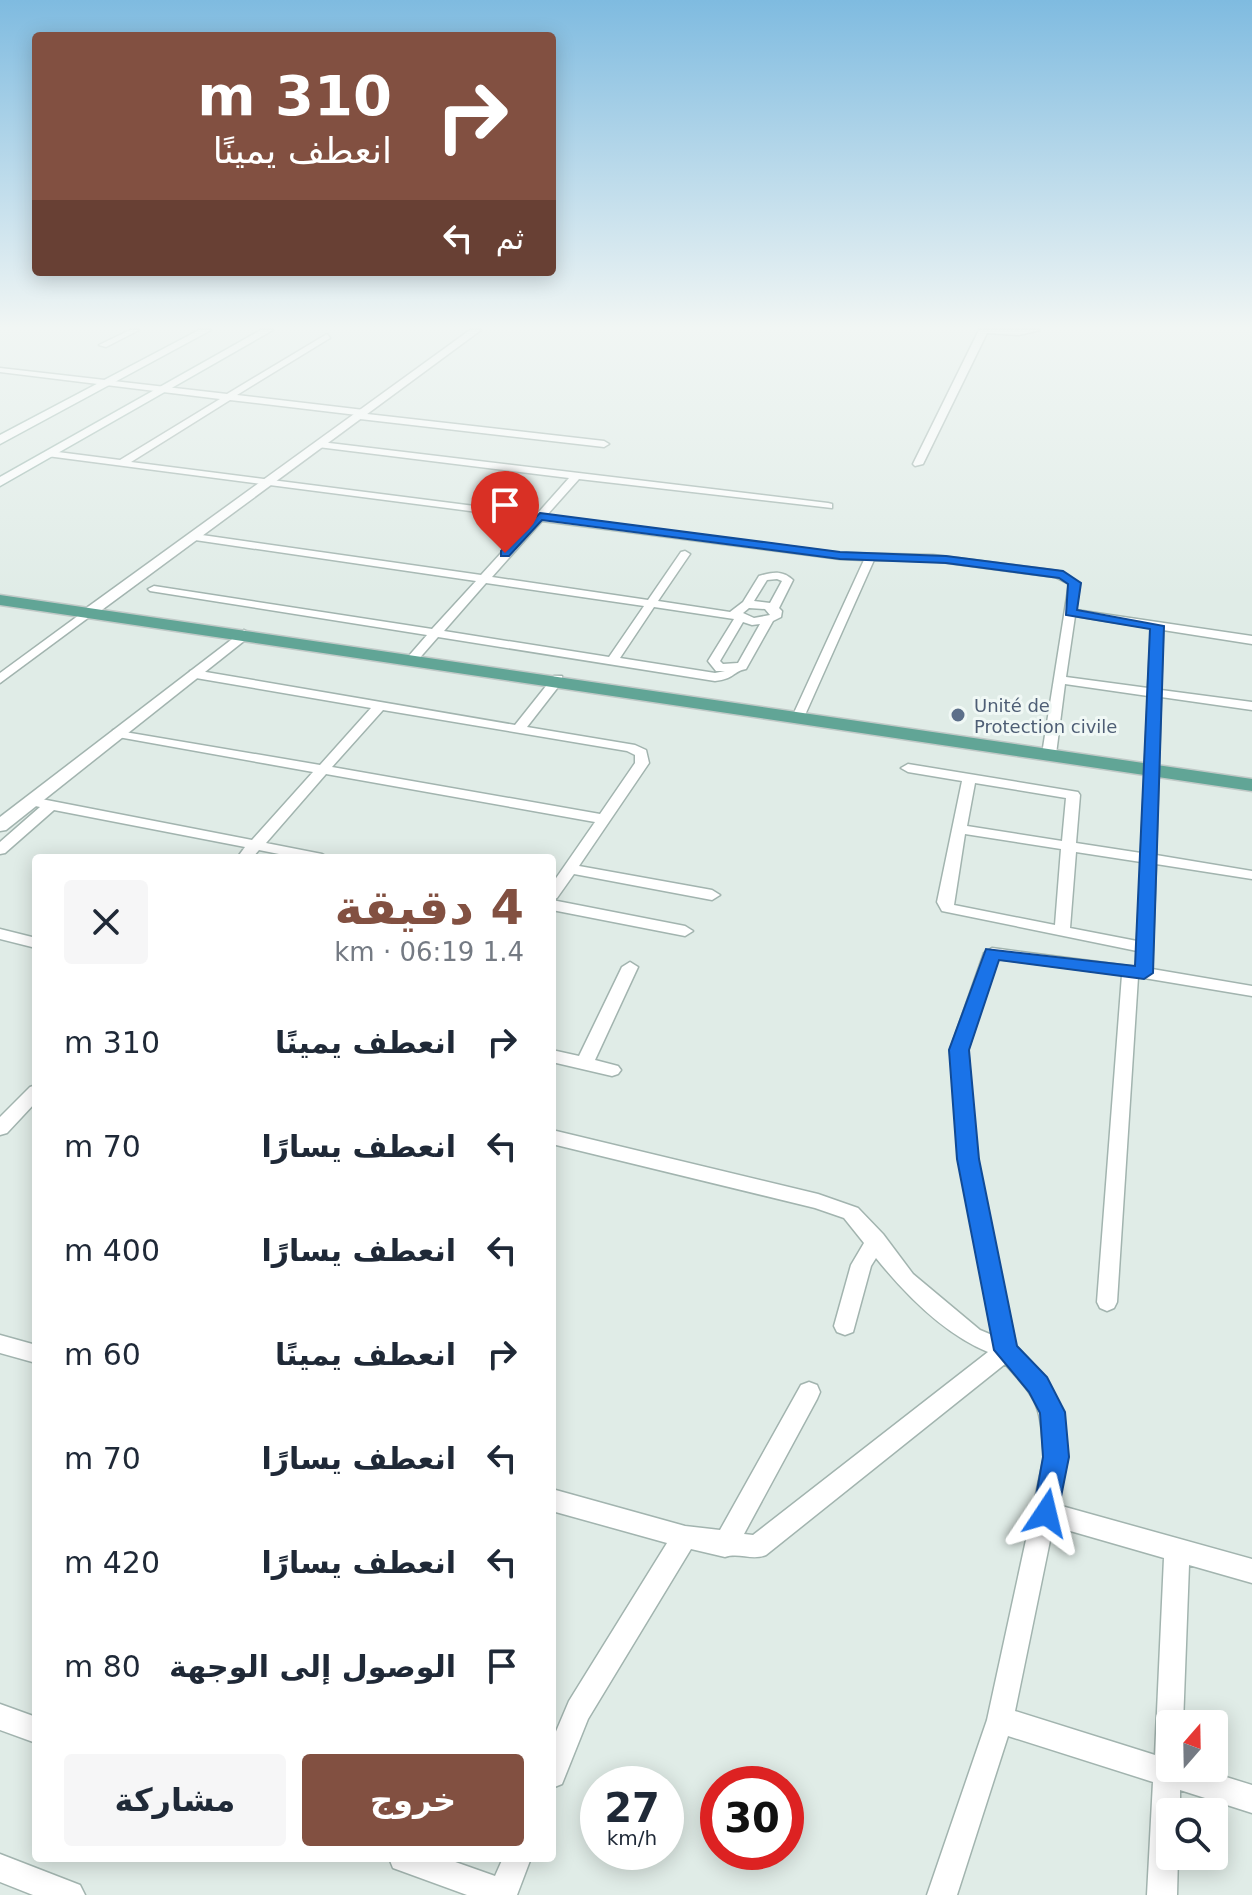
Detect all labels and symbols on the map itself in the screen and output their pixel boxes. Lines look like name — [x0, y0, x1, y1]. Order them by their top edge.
pin — [471, 471, 539, 553]
place label: Unité de Protection civile — [974, 695, 1117, 737]
marker: Unité de Protection civile — [949, 706, 967, 724]
position arrow — [1004, 1471, 1088, 1555]
north arrow — [1156, 1710, 1228, 1782]
speed limit sign: 30 — [700, 1766, 804, 1870]

